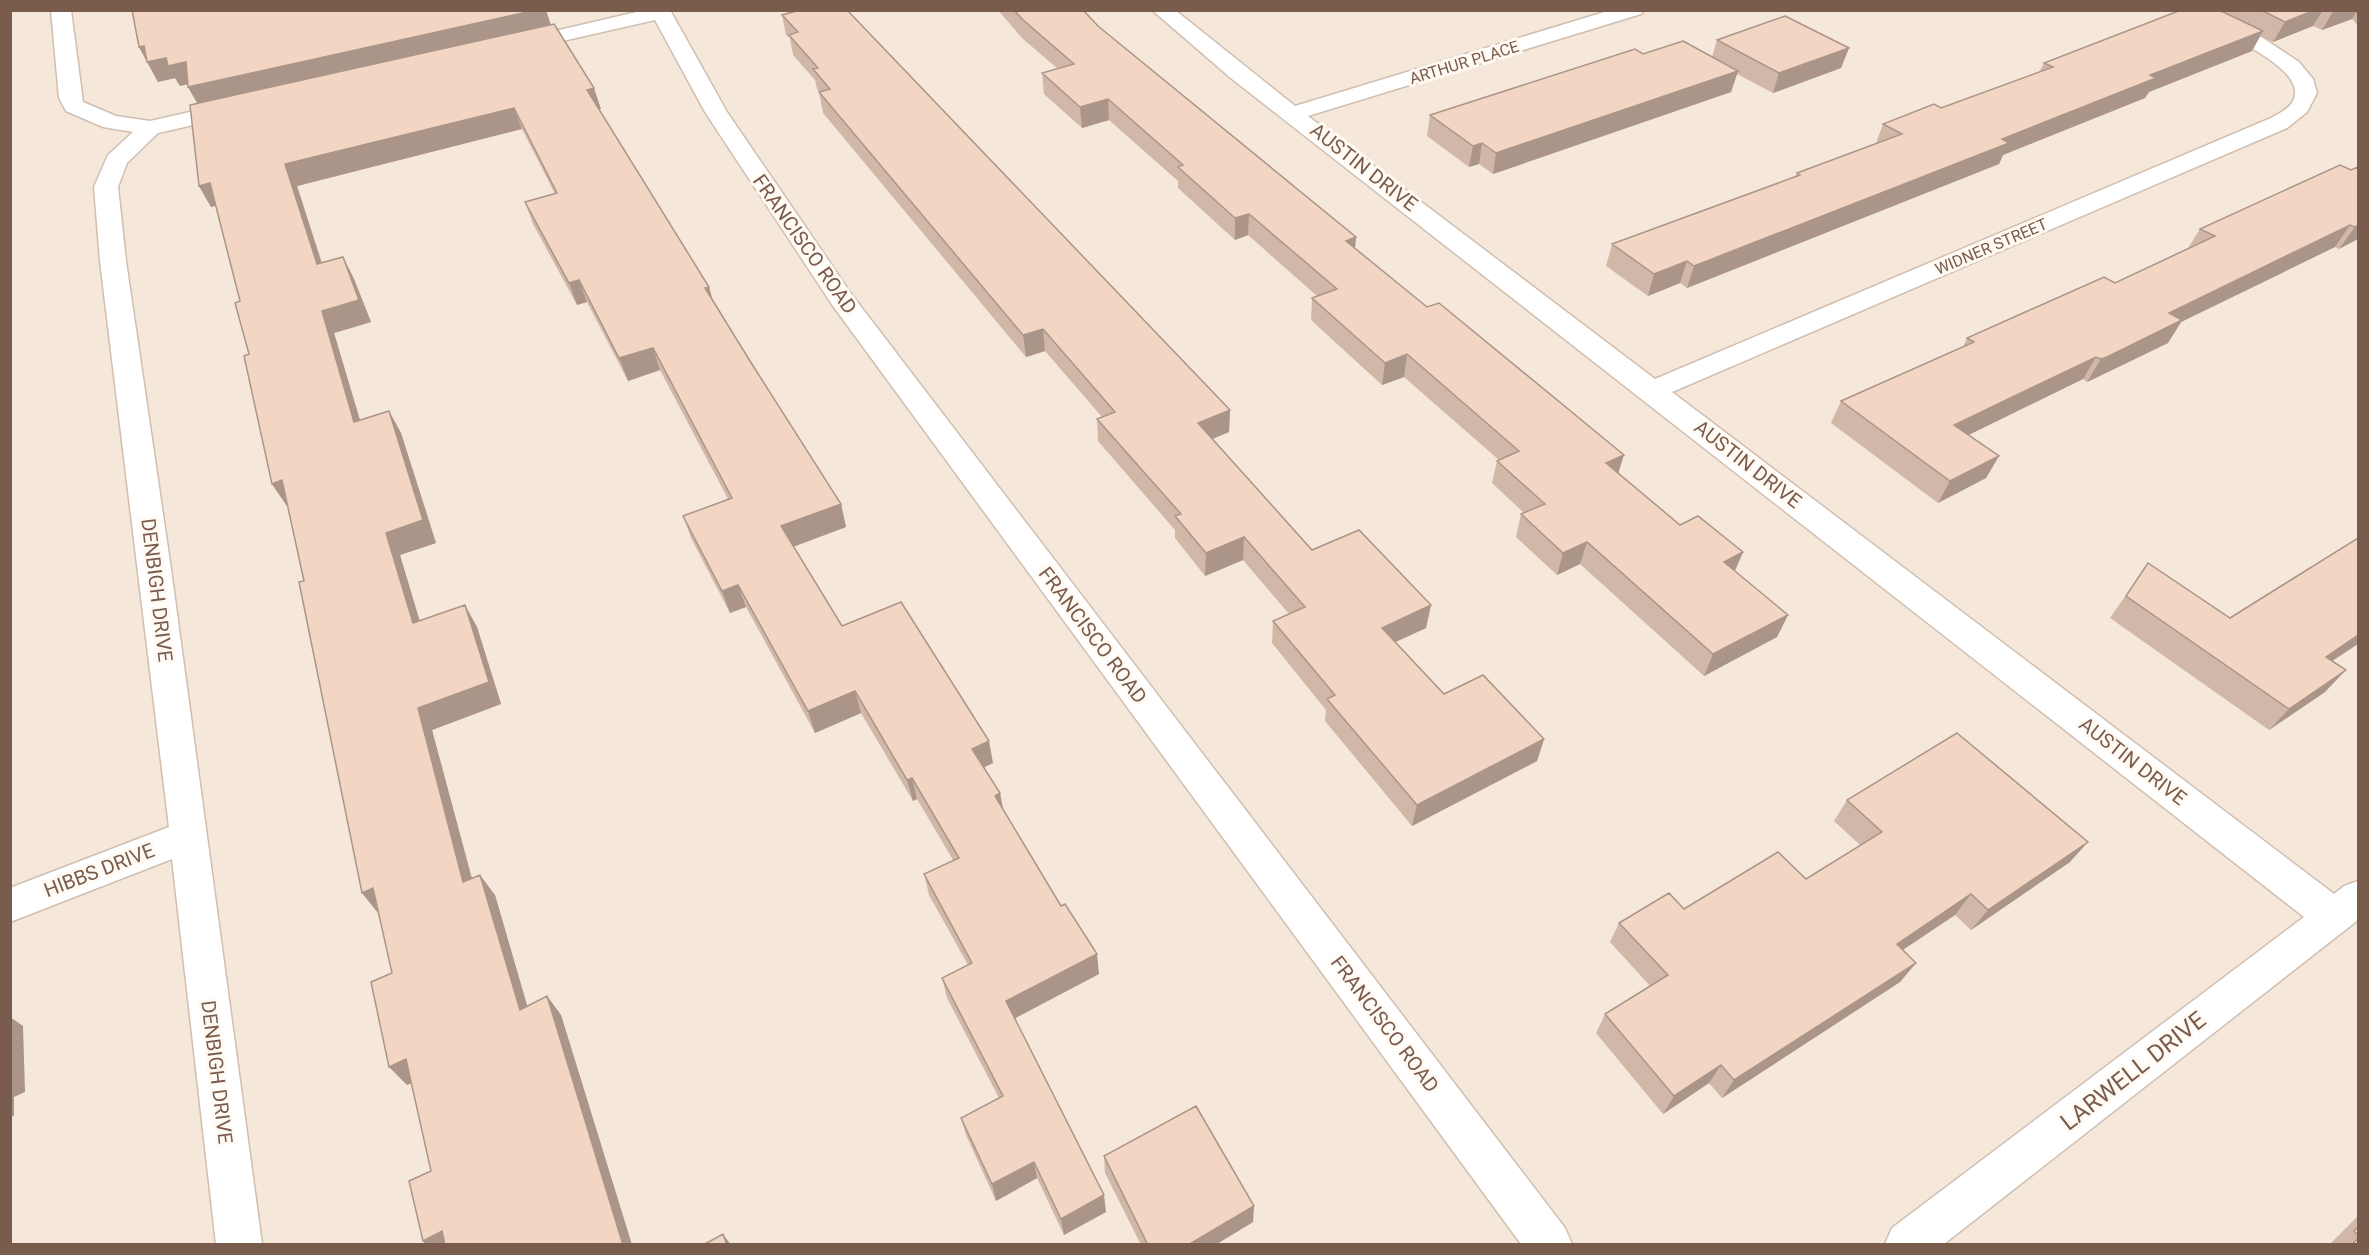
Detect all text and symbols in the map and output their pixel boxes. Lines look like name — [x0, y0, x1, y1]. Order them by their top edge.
street label: ARTHUR PLACE — [1407, 37, 1521, 88]
street label: AUSTIN DRIVE — [1306, 118, 1422, 216]
street label: FRANCISCO ROAD — [748, 170, 862, 318]
street label: WIDNER STREET — [1932, 214, 2051, 279]
street label: AUSTIN DRIVE — [1690, 415, 1806, 513]
street label: DENBIGH DRIVE — [136, 517, 178, 663]
street label: FRANCISCO ROAD — [1034, 562, 1152, 708]
street label: AUSTIN DRIVE — [2075, 712, 2191, 810]
street label: HIBBS DRIVE — [40, 838, 158, 902]
street label: FRANCISCO ROAD — [1326, 951, 1444, 1097]
street label: DENBIGH DRIVE — [196, 999, 238, 1145]
street label: LARWELL DRIVE — [2055, 1006, 2211, 1136]

